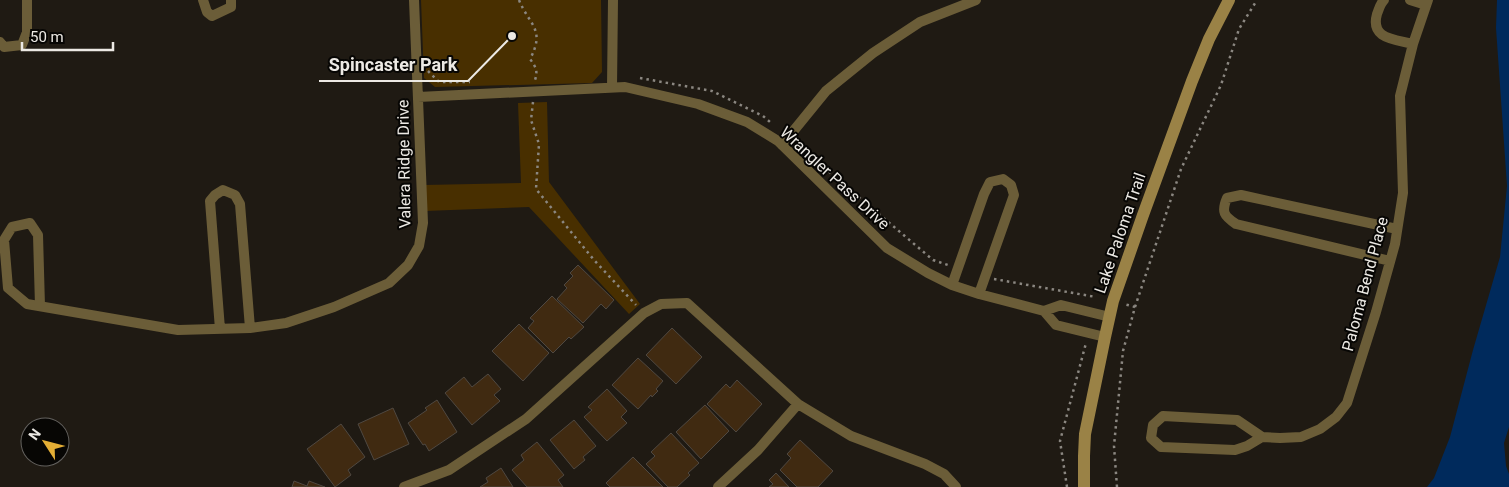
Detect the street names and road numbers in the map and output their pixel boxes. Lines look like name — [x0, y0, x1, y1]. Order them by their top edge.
street label: Valera Ridge Drive — [393, 99, 415, 229]
street label: Wrangler Pass Drive — [776, 122, 894, 234]
street label: Lake Paloma Trail — [1090, 170, 1150, 296]
street label: Paloma Bend Place — [1338, 215, 1392, 353]

